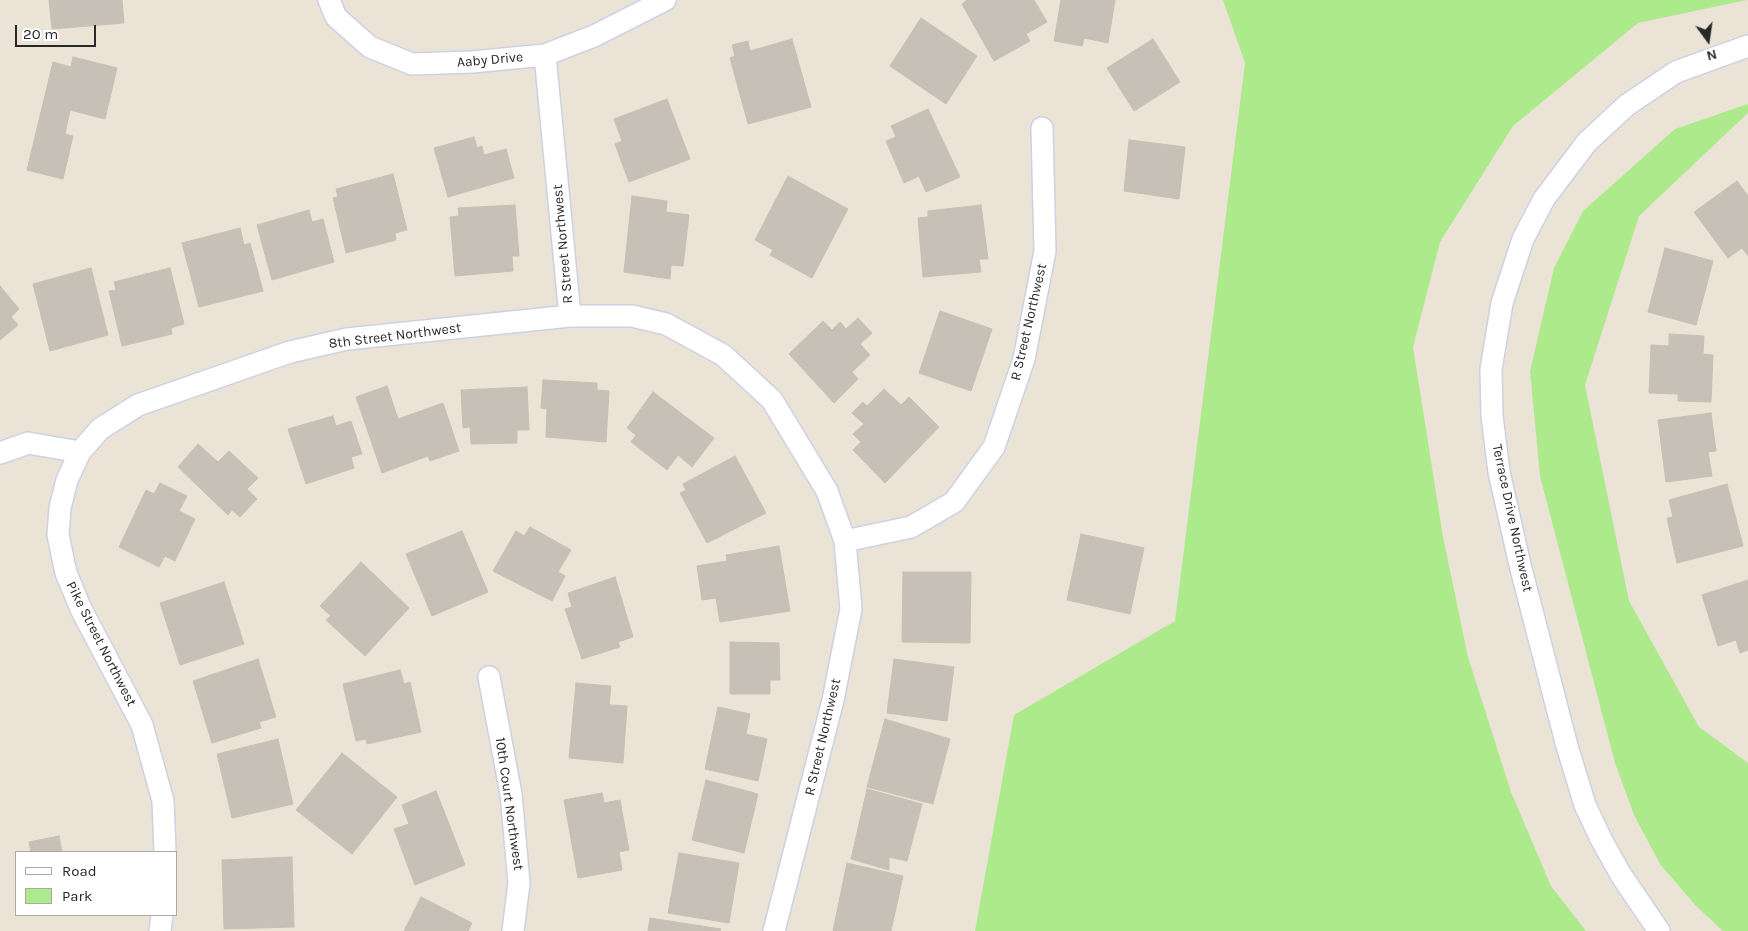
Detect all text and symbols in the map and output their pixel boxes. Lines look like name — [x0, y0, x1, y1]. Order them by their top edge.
scale bar — [18, 15, 99, 47]
north arrow — [1683, 15, 1733, 65]
text: 20 m — [23, 25, 58, 43]
text: N — [1705, 46, 1719, 65]
street label: Aaby Drive — [456, 49, 524, 71]
street label: R Street Northwest — [549, 184, 577, 304]
street label: R Street Northwest — [1007, 262, 1051, 382]
street label: 8th Street Northwest — [328, 320, 462, 352]
street label: Terrace Drive Northwest — [1488, 443, 1536, 593]
street label: Pike Street Northwest — [62, 579, 140, 709]
street label: R Street Northwest — [801, 677, 845, 797]
street label: 10th Court Northwest — [491, 736, 527, 872]
legend — [15, 851, 178, 916]
text: Road — [62, 862, 97, 880]
text: Park — [62, 887, 92, 905]

